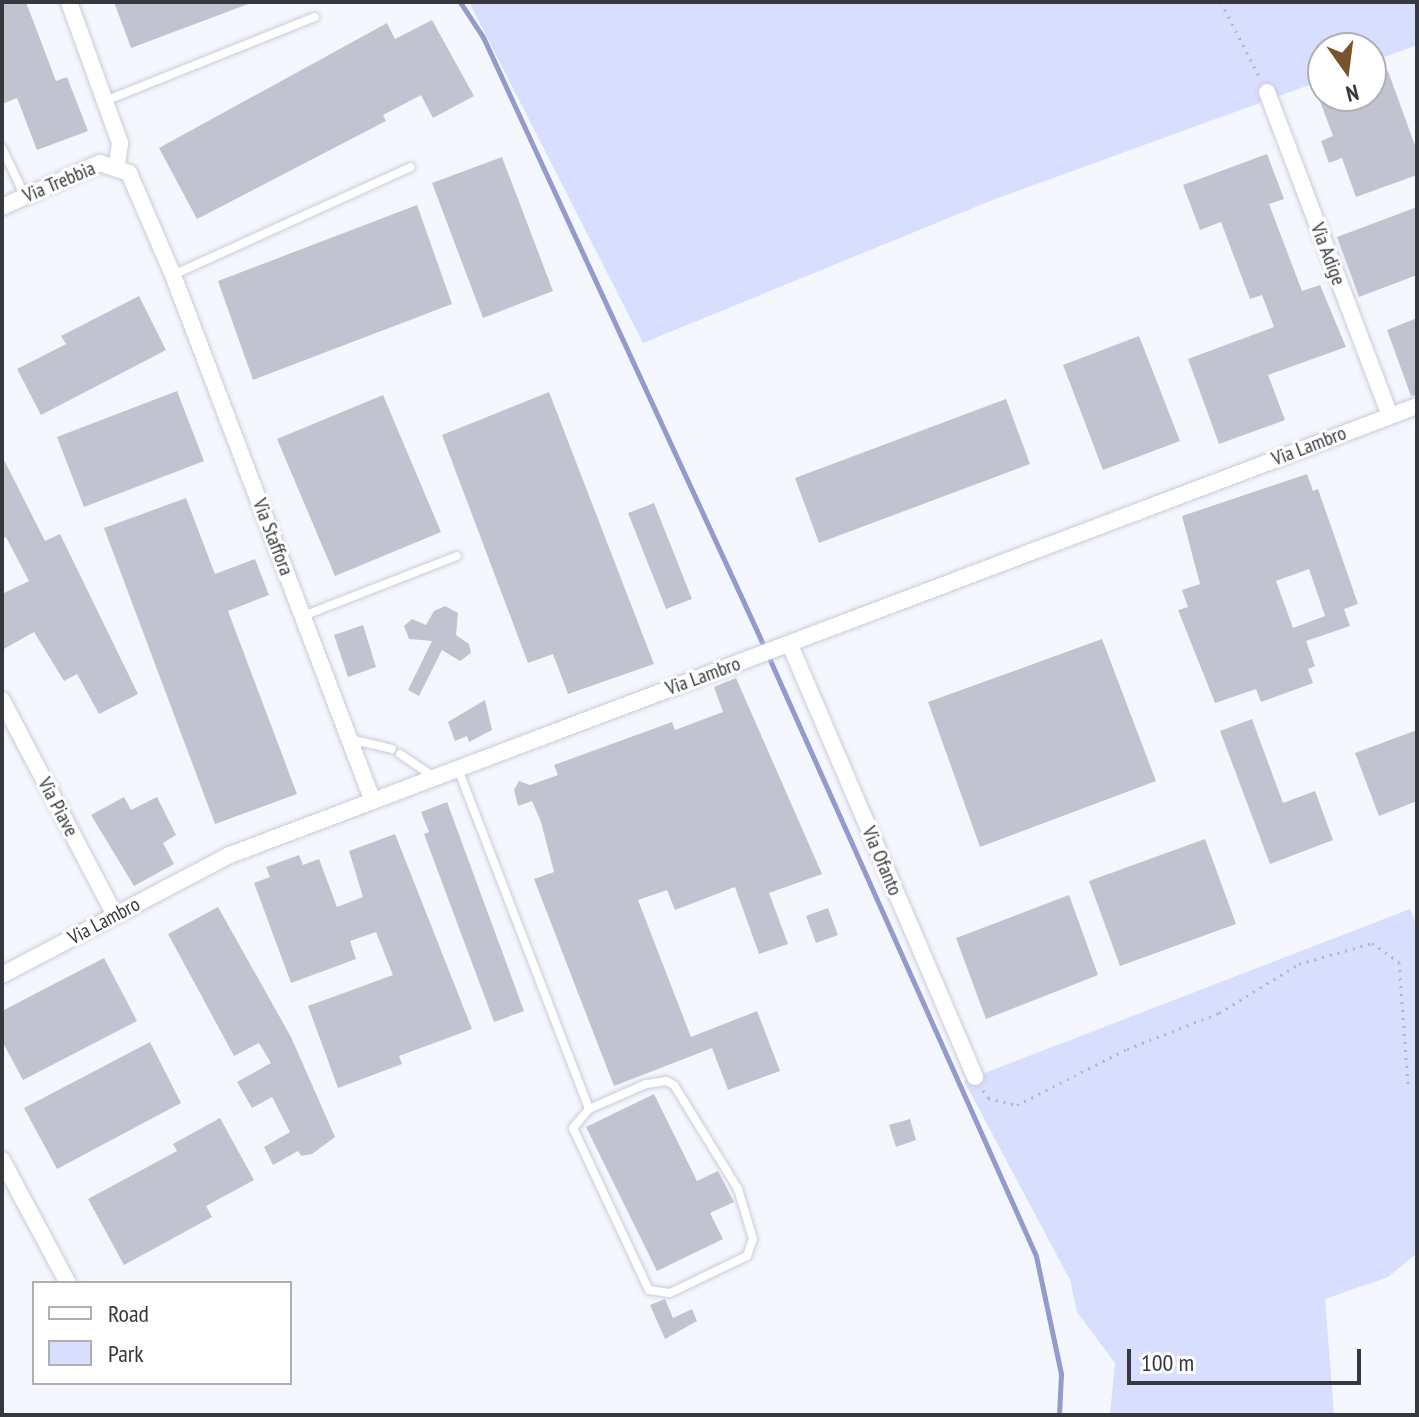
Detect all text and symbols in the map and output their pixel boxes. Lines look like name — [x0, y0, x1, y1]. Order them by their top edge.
north arrow — [1307, 32, 1387, 112]
text: N — [1343, 78, 1361, 108]
street label: Via Trebbia — [19, 156, 99, 208]
street label: Via Adige — [1305, 219, 1351, 289]
street label: Via Lambro — [1268, 421, 1350, 471]
street label: Via Staffora — [247, 495, 299, 579]
street label: Via Lambro — [662, 651, 744, 701]
street label: Via Piave — [33, 773, 83, 841]
street label: Via Ofanto — [857, 823, 907, 899]
street label: Via Lambro — [64, 892, 144, 950]
legend — [32, 1281, 292, 1385]
text: Road — [108, 1298, 149, 1329]
scale bar — [1131, 1333, 1365, 1383]
text: Park — [108, 1338, 144, 1369]
text: 100 m — [1141, 1347, 1194, 1378]

